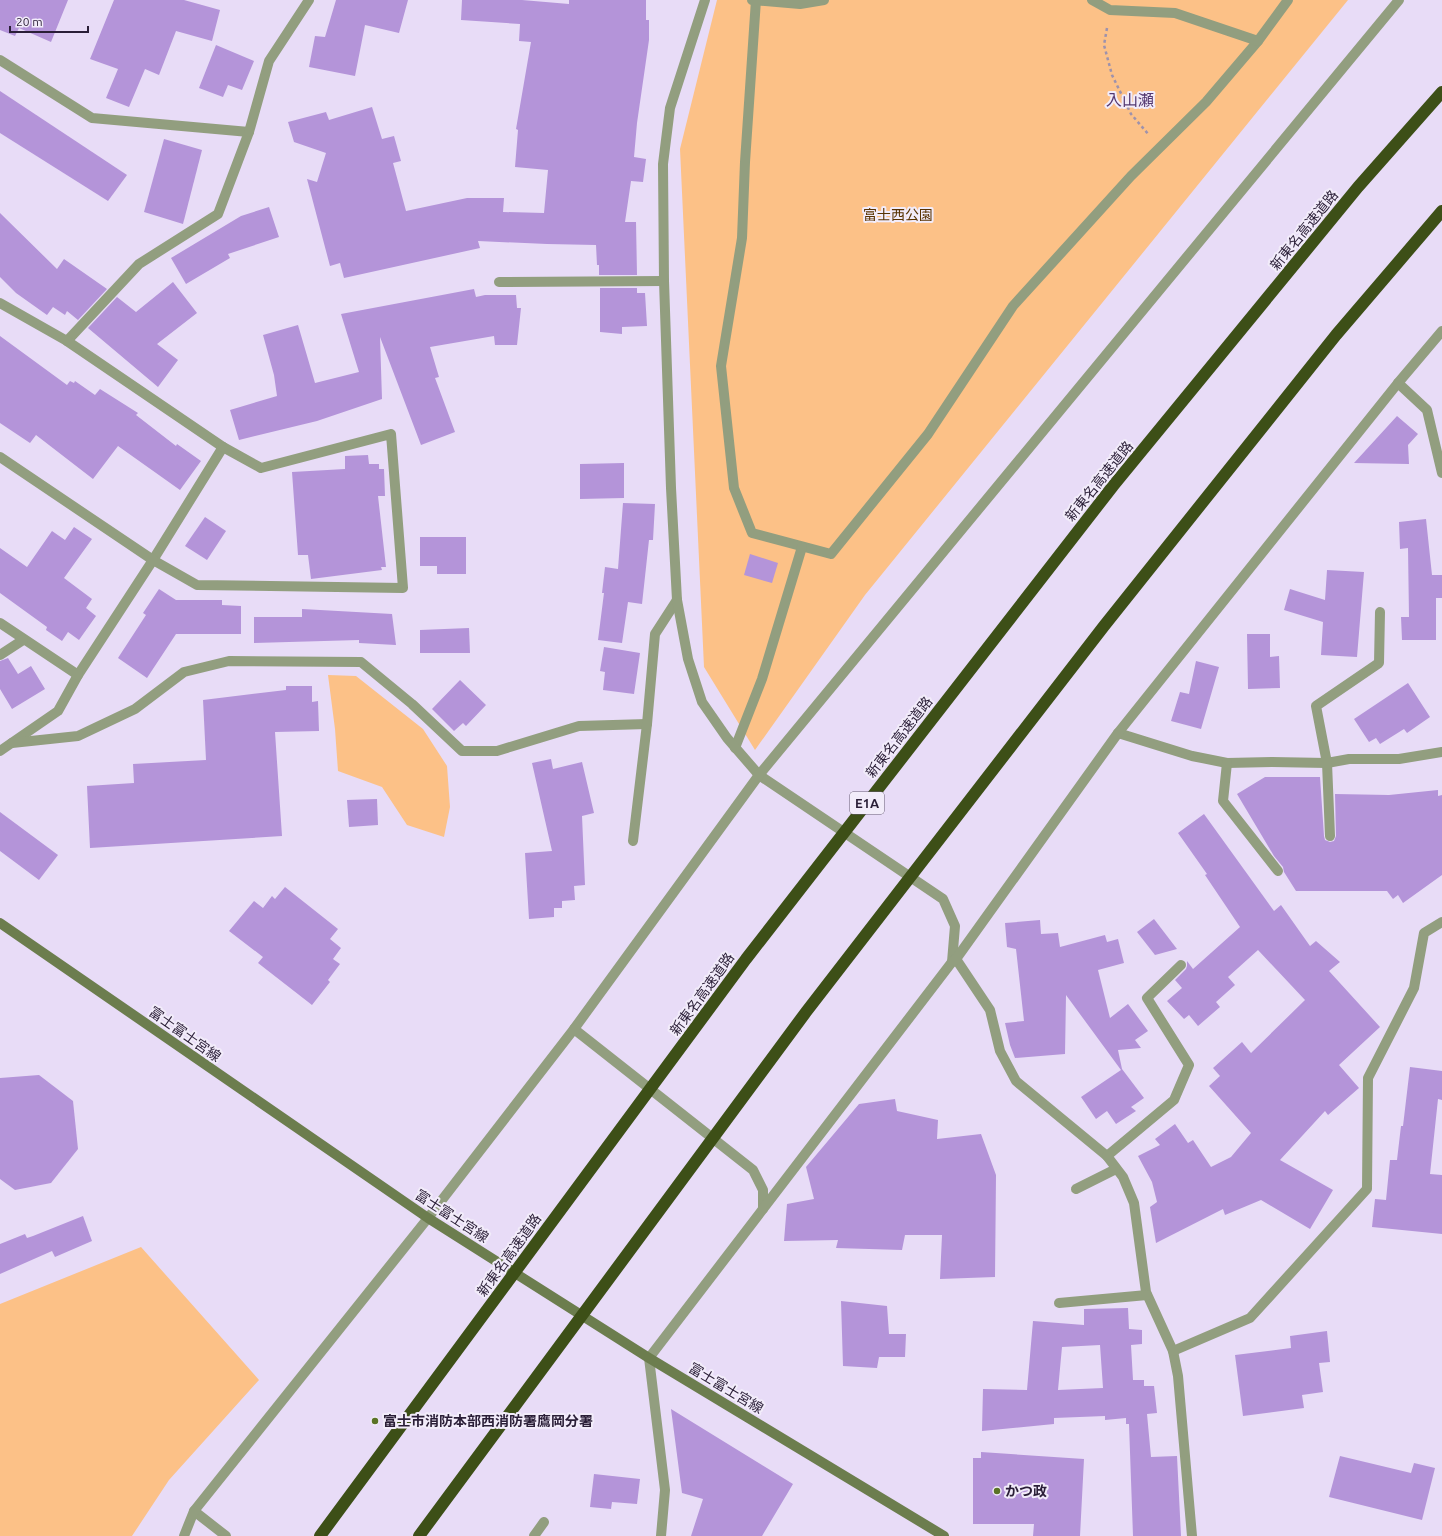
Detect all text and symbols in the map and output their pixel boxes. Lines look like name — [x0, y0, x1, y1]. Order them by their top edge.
scale bar — [10, 8, 88, 34]
text: 20 m — [16, 15, 43, 28]
district label: 入山瀬 — [1106, 91, 1154, 109]
street label: 新東名高速道路 — [1267, 187, 1341, 273]
park label: 富士西公園 — [863, 207, 933, 223]
street label: 新東名高速道路 — [1062, 438, 1136, 524]
street label: 新東名高速道路 — [863, 693, 935, 781]
road number: E1A — [850, 792, 884, 814]
street label: 新東名高速道路 — [667, 950, 737, 1038]
street label: 富士富士宮線 — [146, 1003, 224, 1065]
street label: 富士富士宮線 — [412, 1186, 492, 1246]
street label: 新東名高速道路 — [474, 1211, 544, 1299]
street label: 富士富士宮線 — [686, 1360, 766, 1416]
place label: 富士市消防本部西消防署鷹岡分署 — [383, 1413, 593, 1429]
marker: 富士市消防本部西消防署鷹岡分署 — [370, 1416, 380, 1426]
place label: かつ政 — [1005, 1483, 1047, 1499]
marker: かつ政 — [992, 1486, 1002, 1496]

